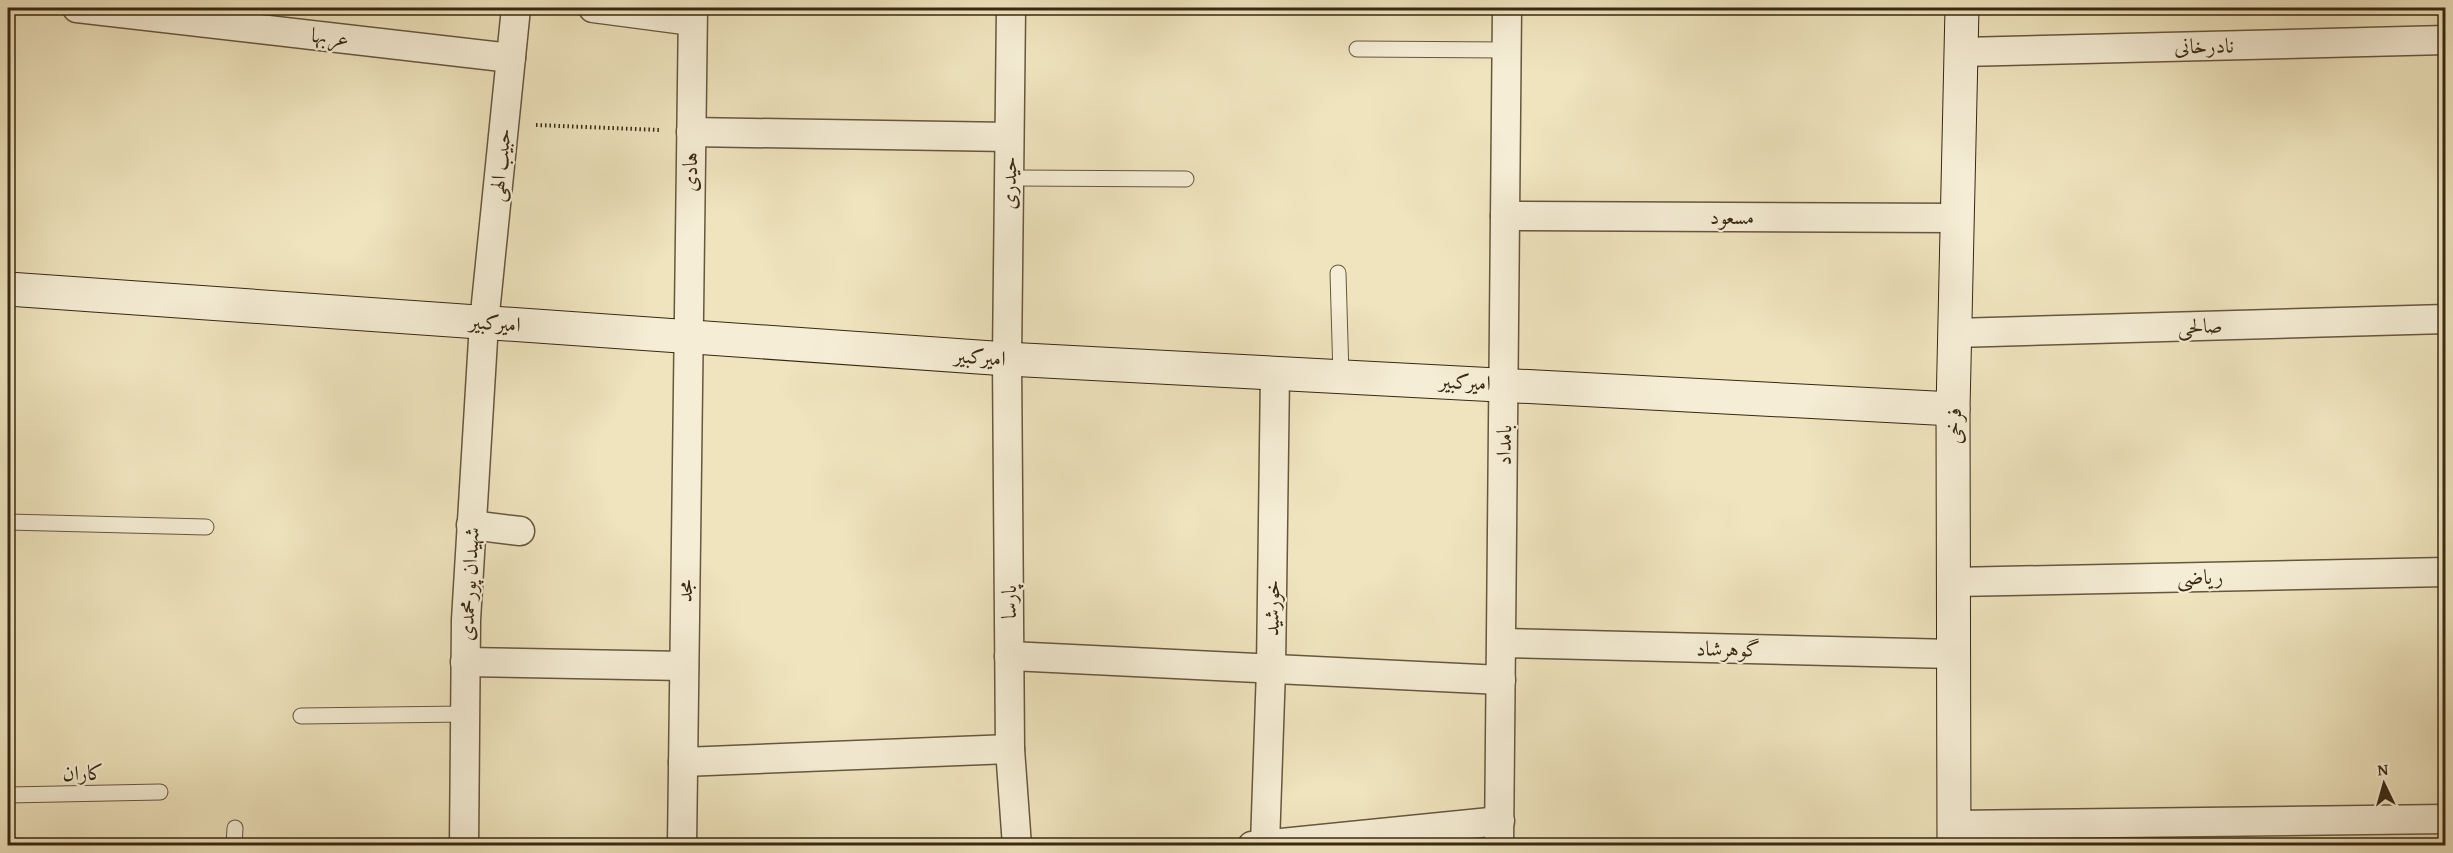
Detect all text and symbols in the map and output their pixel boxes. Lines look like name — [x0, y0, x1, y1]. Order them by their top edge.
street label: عربها — [309, 19, 351, 54]
street label: نادرخانی — [2174, 29, 2234, 62]
street label: حبیب الهی — [480, 127, 519, 203]
street label: هادی — [674, 152, 705, 192]
street label: حیدری — [993, 156, 1024, 210]
street label: مسعود — [1710, 201, 1754, 232]
street label: امیرکبیر — [466, 305, 522, 340]
street label: صالحی — [2177, 309, 2223, 342]
street label: امیرکبیر — [951, 339, 1007, 374]
street label: امیرکبیر — [1436, 365, 1492, 398]
street label: فرخی — [1938, 408, 1969, 444]
street label: بامداد — [1488, 424, 1519, 466]
street label: شهیدان پورمحمدی — [450, 526, 487, 642]
street label: ریاضی — [2177, 561, 2223, 592]
street label: مجد — [669, 579, 700, 603]
street label: خورشید — [1256, 580, 1287, 636]
street label: پارسا — [993, 584, 1024, 619]
street label: گوهرشاد — [1696, 632, 1760, 665]
north arrow — [2354, 754, 2414, 814]
street label: کاران — [62, 757, 104, 788]
text: N — [2376, 757, 2389, 781]

